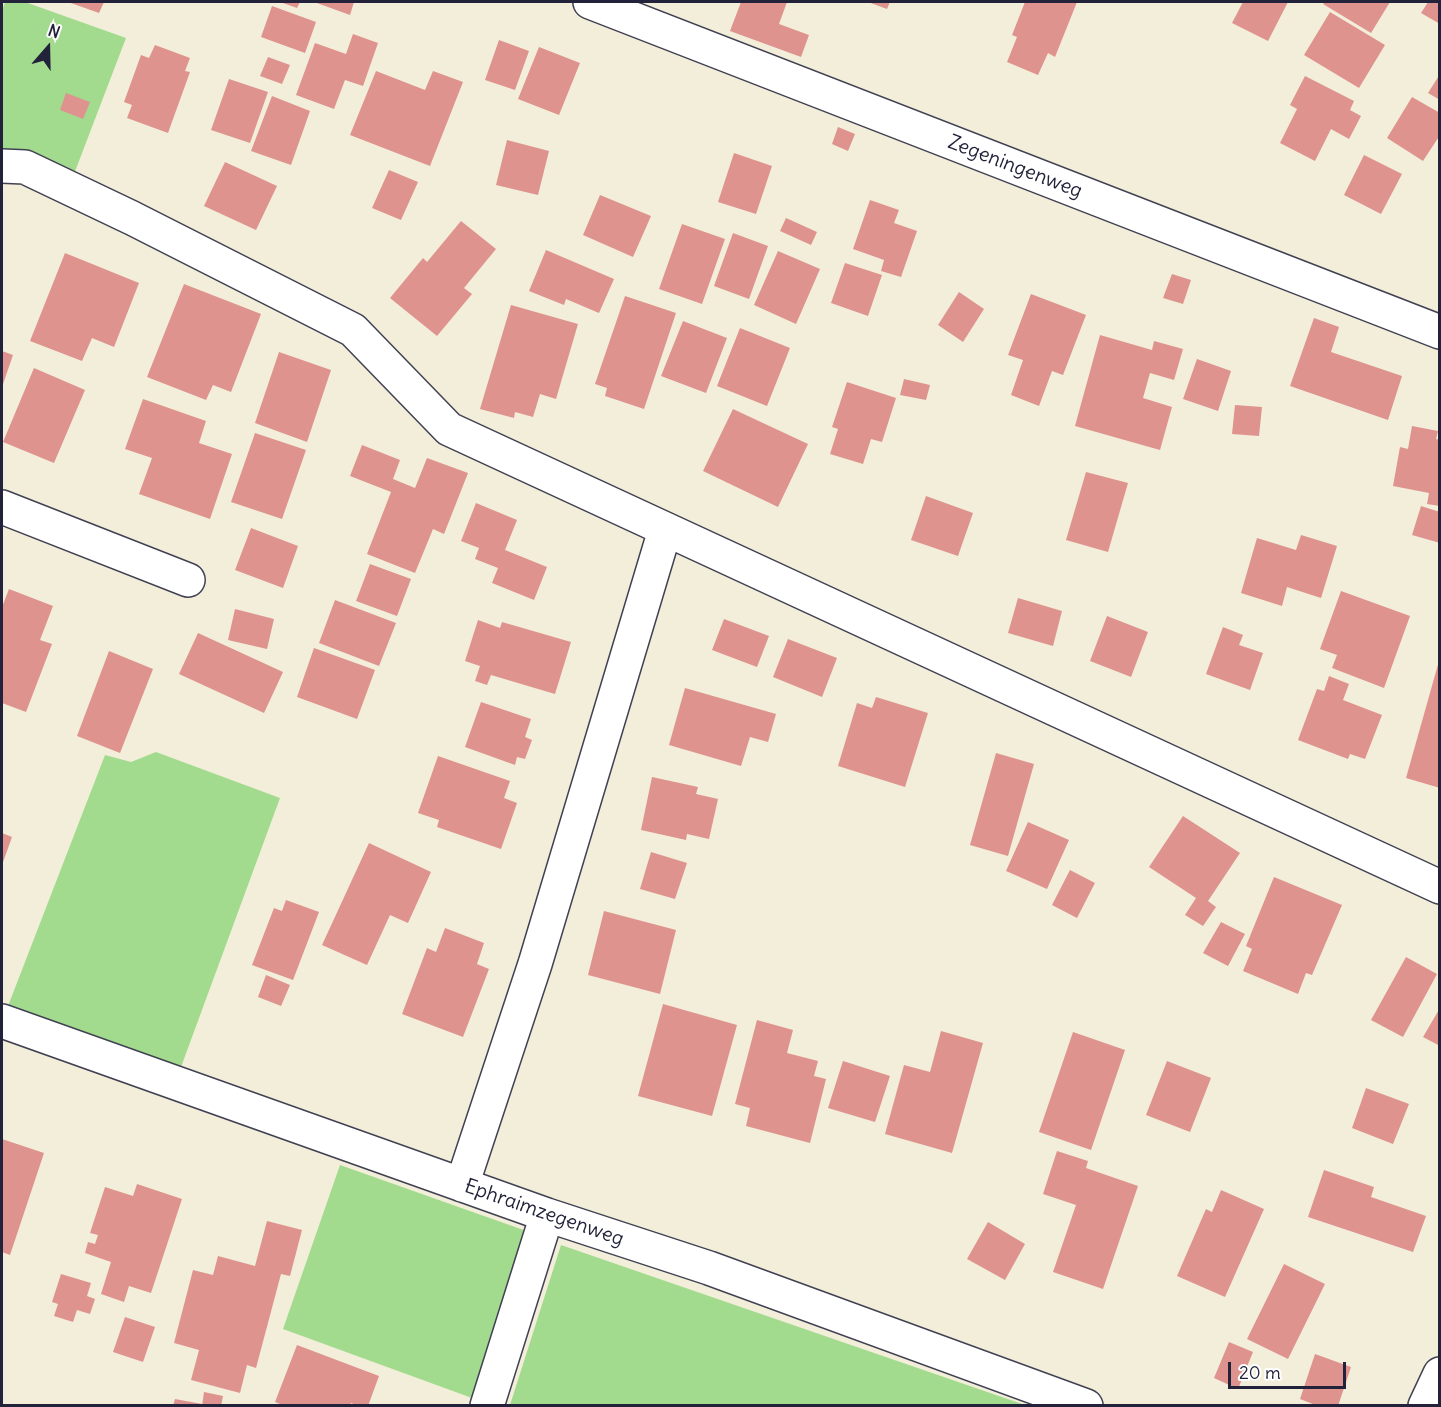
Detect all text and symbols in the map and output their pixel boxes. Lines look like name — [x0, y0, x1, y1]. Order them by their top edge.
north arrow — [18, 18, 78, 78]
text: N — [46, 20, 63, 42]
street label: Zegeningenweg — [944, 130, 1086, 204]
street label: Ephraimzegenweg — [461, 1174, 627, 1252]
scale bar — [1231, 1350, 1350, 1388]
text: 20 m — [1239, 1361, 1281, 1384]

